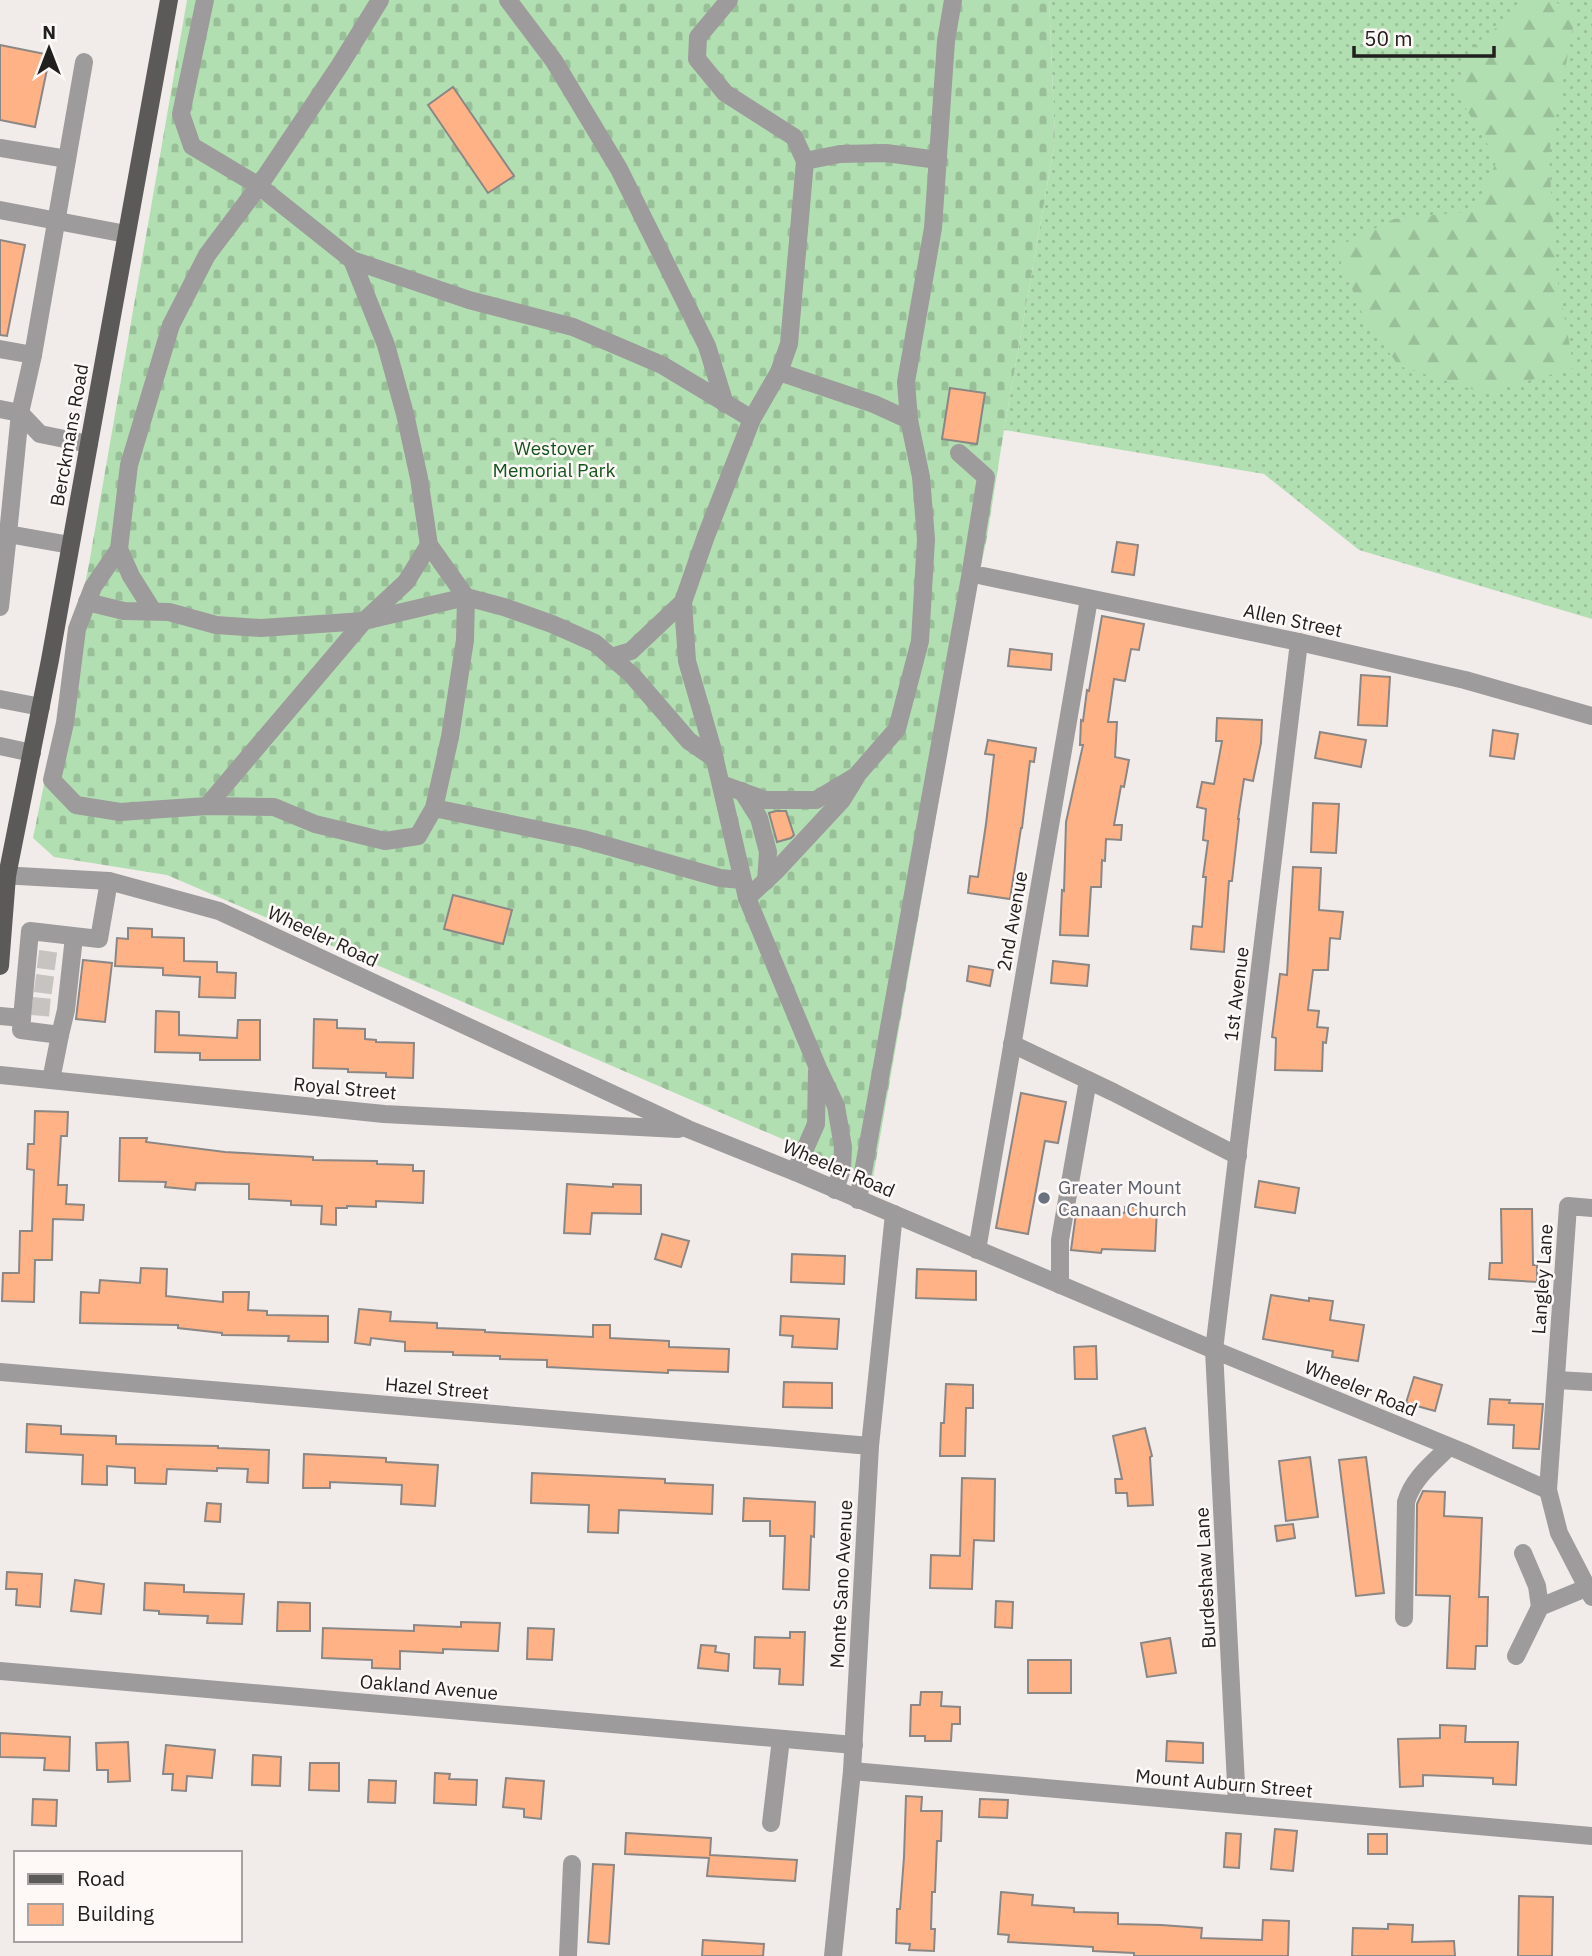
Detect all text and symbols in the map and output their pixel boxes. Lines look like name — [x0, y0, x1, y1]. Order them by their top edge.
north arrow — [14, 14, 84, 84]
scale bar — [1354, 14, 1494, 58]
text: N — [42, 20, 56, 44]
text: 50 m — [1364, 24, 1413, 52]
street label: Berckmans Road — [45, 362, 93, 508]
park label: Westover Memorial Park — [492, 436, 616, 482]
street label: Allen Street — [1241, 598, 1345, 642]
street label: 2nd Avenue — [991, 869, 1033, 973]
street label: Wheeler Road — [264, 900, 382, 972]
street label: 1st Avenue — [1218, 945, 1254, 1043]
street label: Royal Street — [292, 1072, 398, 1104]
street label: Wheeler Road — [779, 1134, 899, 1202]
place label: Greater Mount Canaan Church — [1058, 1175, 1187, 1221]
marker: Greater Mount Canaan Church — [1036, 1190, 1052, 1206]
street label: Langley Lane — [1526, 1223, 1558, 1335]
street label: Wheeler Road — [1301, 1355, 1421, 1421]
street label: Hazel Street — [384, 1371, 490, 1405]
street label: Monte Sano Avenue — [825, 1499, 857, 1669]
street label: Burdeshaw Lane — [1189, 1507, 1221, 1649]
street label: Oakland Avenue — [359, 1669, 499, 1705]
street label: Mount Auburn Street — [1134, 1763, 1314, 1803]
legend — [14, 1851, 242, 1942]
text: Road — [77, 1864, 125, 1892]
text: Building — [77, 1899, 154, 1927]

